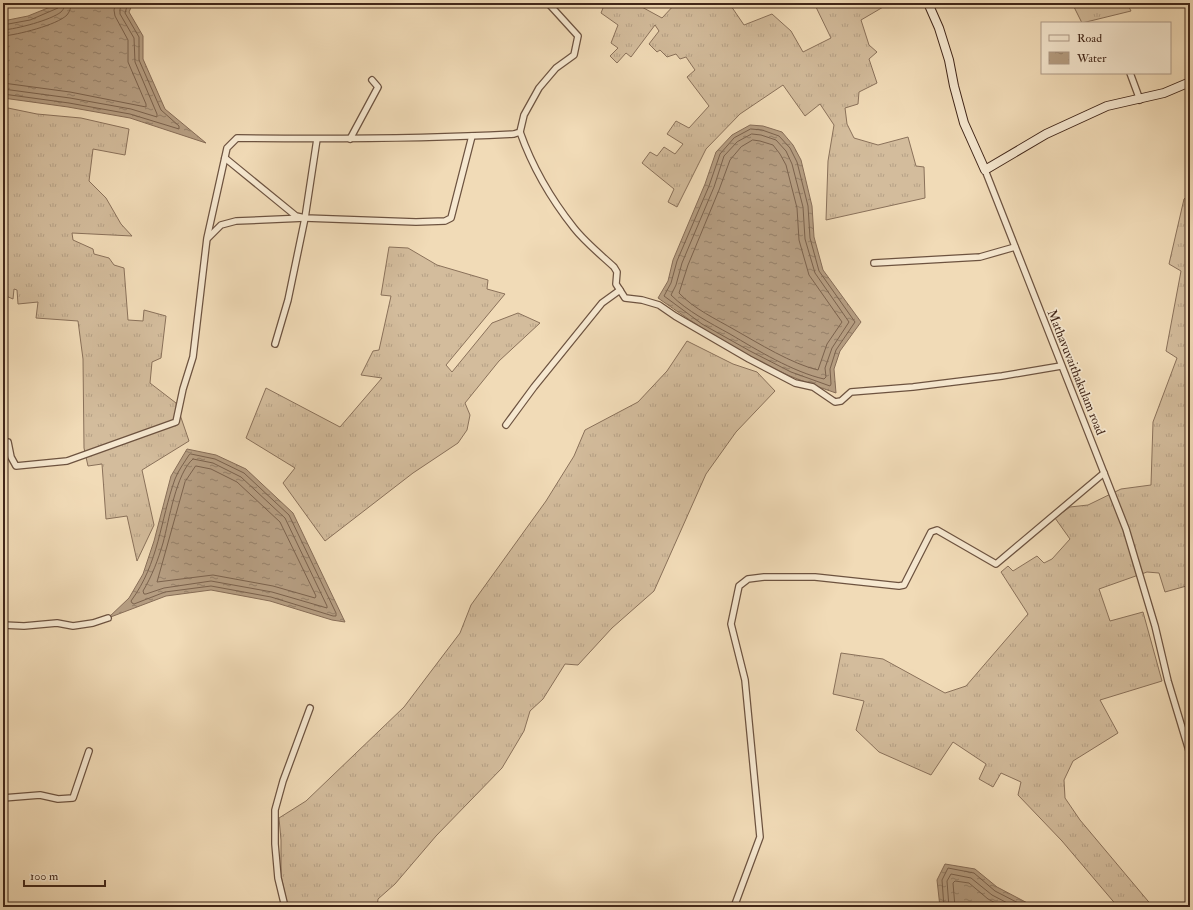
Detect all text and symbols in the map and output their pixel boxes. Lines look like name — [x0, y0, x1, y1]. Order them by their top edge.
legend — [1041, 22, 1171, 74]
text: Road — [1077, 31, 1102, 46]
text: Water — [1076, 51, 1107, 66]
street label: Mathavuvaithakulam road — [1044, 307, 1109, 438]
scale bar — [24, 862, 105, 888]
text: 100 m — [30, 869, 59, 884]

